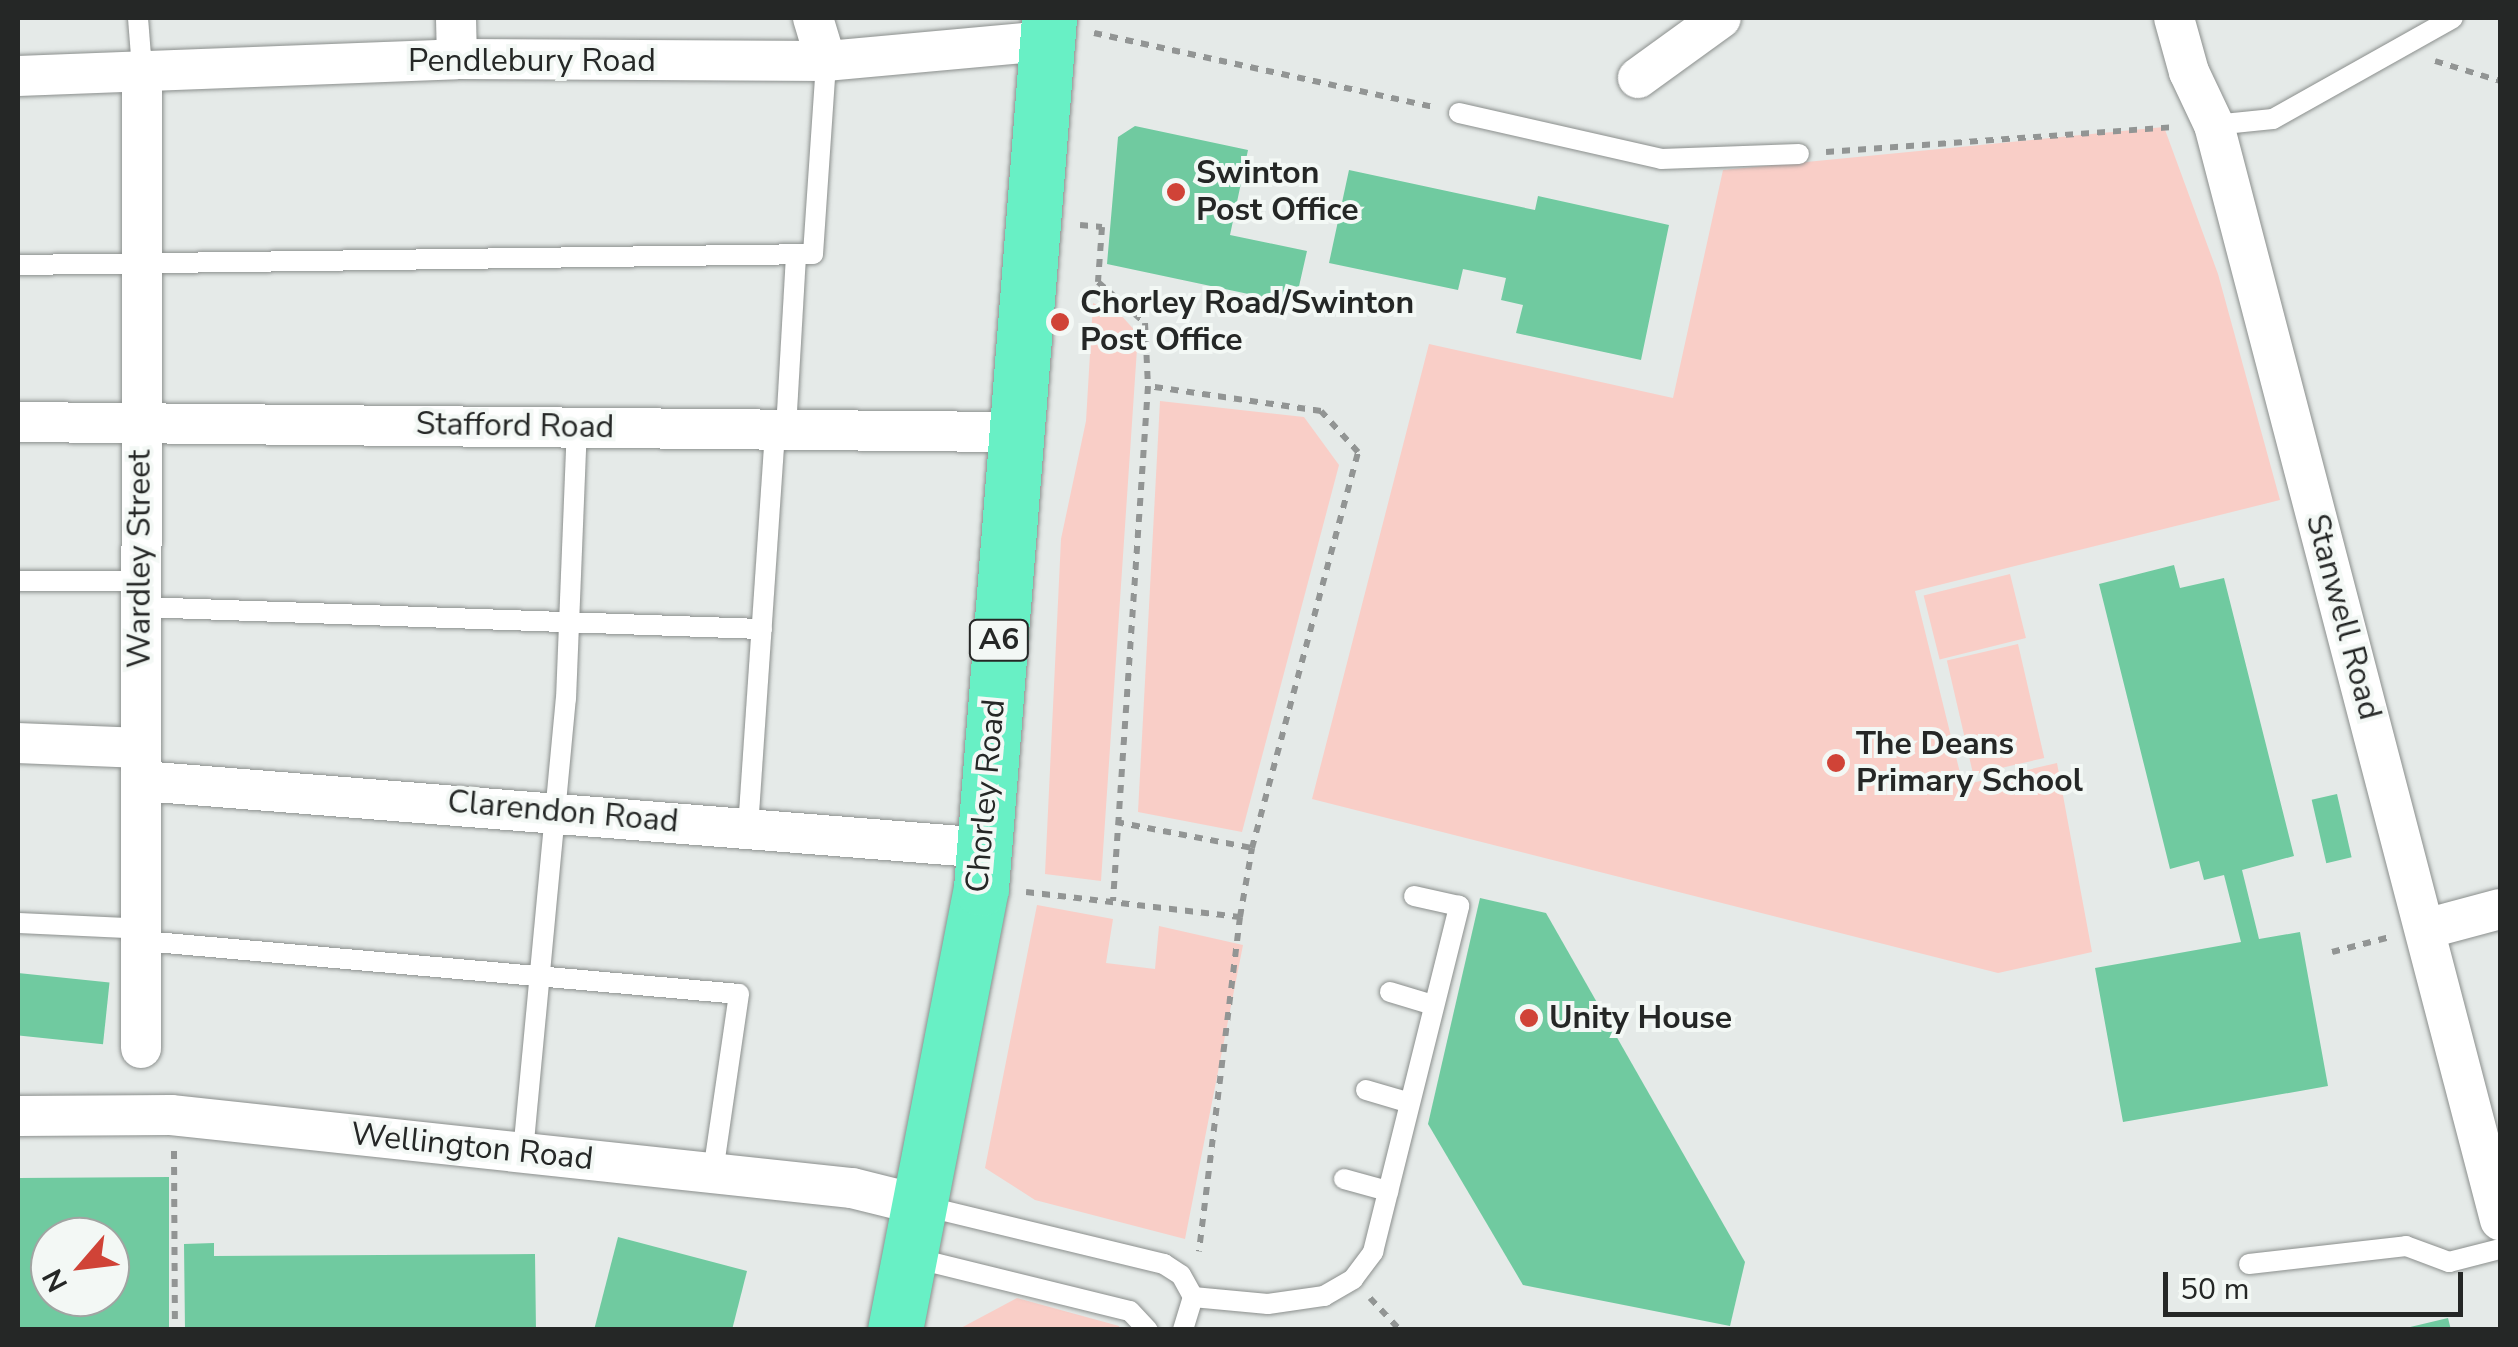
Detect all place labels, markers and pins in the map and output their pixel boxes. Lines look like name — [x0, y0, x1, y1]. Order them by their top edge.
place label: Swinton Post Office — [1196, 155, 1359, 230]
marker: Swinton Post Office — [1165, 181, 1187, 203]
place label: Chorley Road/Swinton Post Office — [1080, 285, 1414, 360]
marker: Chorley Road/Swinton Post Office — [1049, 311, 1071, 333]
place label: The Deans Primary School — [1856, 726, 2083, 801]
marker: The Deans Primary School — [1825, 752, 1847, 774]
place label: Unity House — [1549, 999, 1732, 1037]
marker: Unity House — [1518, 1007, 1540, 1029]

